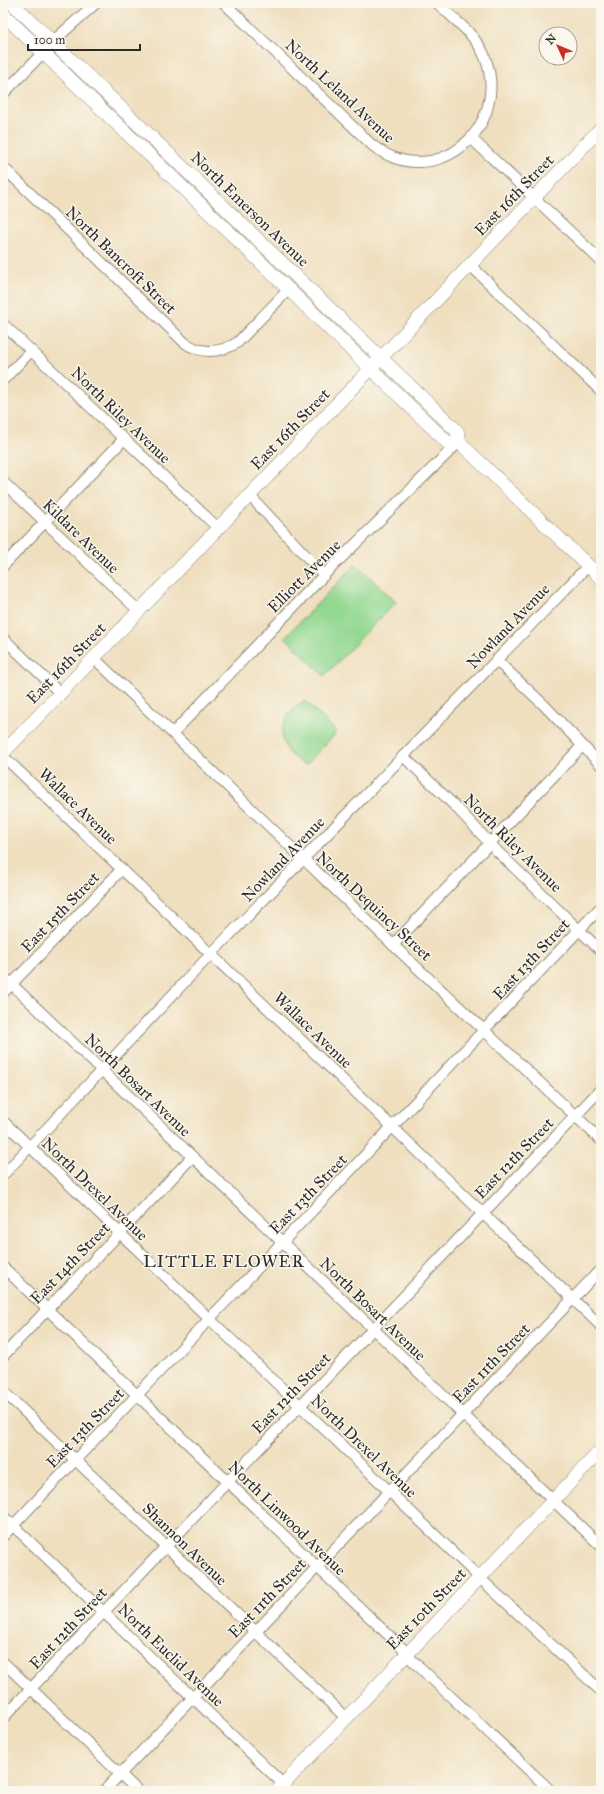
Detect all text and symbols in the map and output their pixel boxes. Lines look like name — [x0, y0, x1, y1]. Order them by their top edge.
scale bar — [28, 26, 140, 52]
north arrow — [538, 26, 578, 66]
text: N — [543, 31, 560, 47]
text: 100 m — [34, 33, 65, 47]
street label: North Leland Avenue — [281, 35, 399, 147]
street label: North Emerson Avenue — [187, 148, 313, 271]
street label: East 16th Street — [471, 150, 558, 240]
street label: North Bancroft Street — [62, 202, 181, 318]
street label: North Riley Avenue — [67, 363, 175, 468]
street label: East 16th Street — [247, 384, 334, 474]
street label: Kildare Avenue — [39, 495, 123, 577]
street label: Elliott Avenue — [264, 535, 345, 616]
street label: Nowland Avenue — [463, 579, 554, 673]
street label: East 16th Street — [23, 618, 110, 708]
street label: Wallace Avenue — [35, 764, 121, 848]
street label: North Riley Avenue — [460, 790, 566, 896]
street label: Nowland Avenue — [238, 812, 329, 906]
street label: North Dequincy Street — [311, 847, 436, 966]
street label: East 15th Street — [17, 868, 103, 956]
street label: East 13th Street — [489, 914, 574, 1003]
street label: Wallace Avenue — [270, 988, 356, 1072]
street label: North Bosart Avenue — [81, 1030, 195, 1141]
street label: East 12th Street — [471, 1113, 558, 1202]
street label: North Drexel Avenue — [38, 1134, 152, 1245]
street label: East 13th Street — [265, 1150, 351, 1238]
street label: East 14th Street — [26, 1218, 114, 1308]
district label: LITTLE FLOWER — [143, 1251, 305, 1272]
street label: North Bosart Avenue — [316, 1254, 430, 1365]
street label: East 11th Street — [448, 1319, 534, 1407]
street label: East 12th Street — [248, 1348, 335, 1437]
street label: East 13th Street — [42, 1384, 128, 1472]
street label: North Drexel Avenue — [307, 1391, 421, 1502]
street label: North Linwood Avenue — [224, 1457, 350, 1579]
street label: Shannon Avenue — [139, 1499, 232, 1589]
street label: East 11th Street — [224, 1554, 310, 1642]
street label: East 10th Street — [382, 1564, 470, 1654]
street label: East 12th Street — [25, 1583, 111, 1673]
street label: North Euclid Avenue — [114, 1599, 228, 1711]

